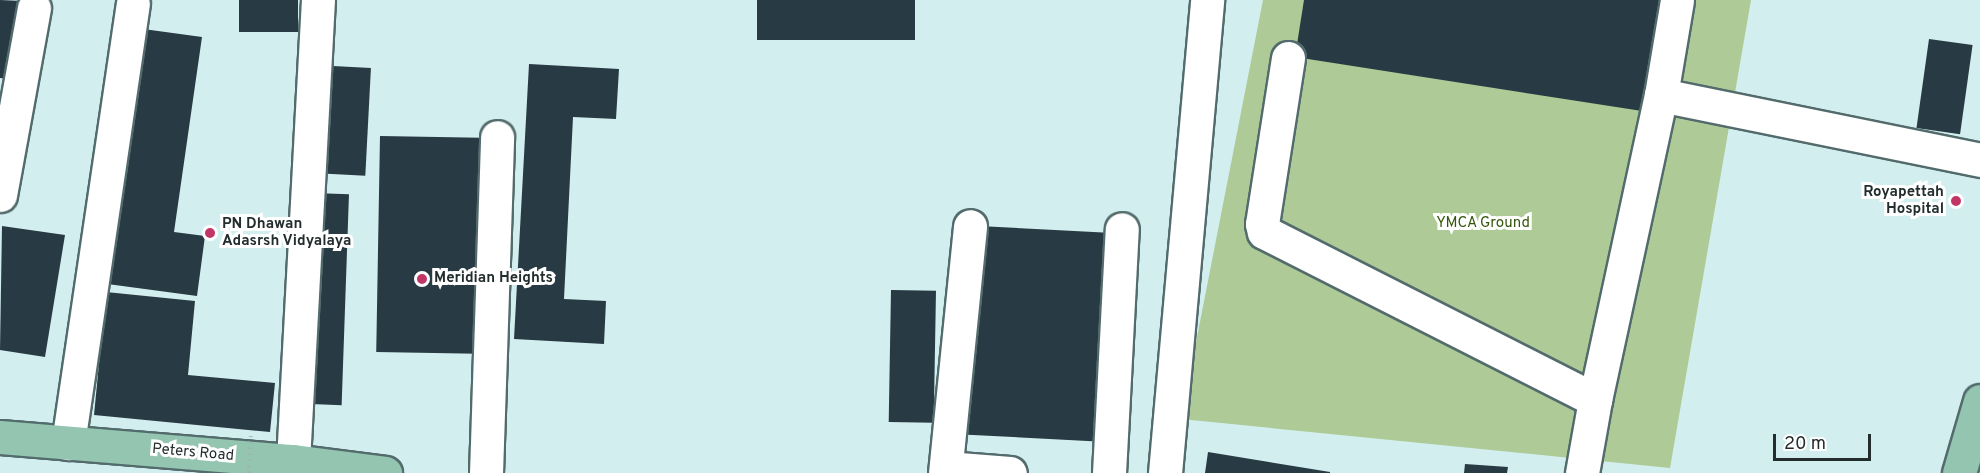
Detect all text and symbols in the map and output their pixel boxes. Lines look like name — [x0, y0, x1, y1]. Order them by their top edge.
place label: Royapettah Hospital — [1863, 183, 1944, 218]
marker: Royapettah Hospital — [1949, 194, 1963, 208]
place label: PN Dhawan Adasrsh Vidyalaya — [222, 215, 352, 250]
park label: YMCA Ground — [1436, 215, 1530, 233]
marker: PN Dhawan Adasrsh Vidyalaya — [203, 226, 217, 240]
place label: Meridian Heights — [434, 270, 553, 288]
marker: Meridian Heights — [415, 272, 429, 286]
scale bar — [1776, 422, 1874, 460]
text: 20 m — [1784, 433, 1826, 456]
street label: Peters Road — [151, 440, 235, 466]

